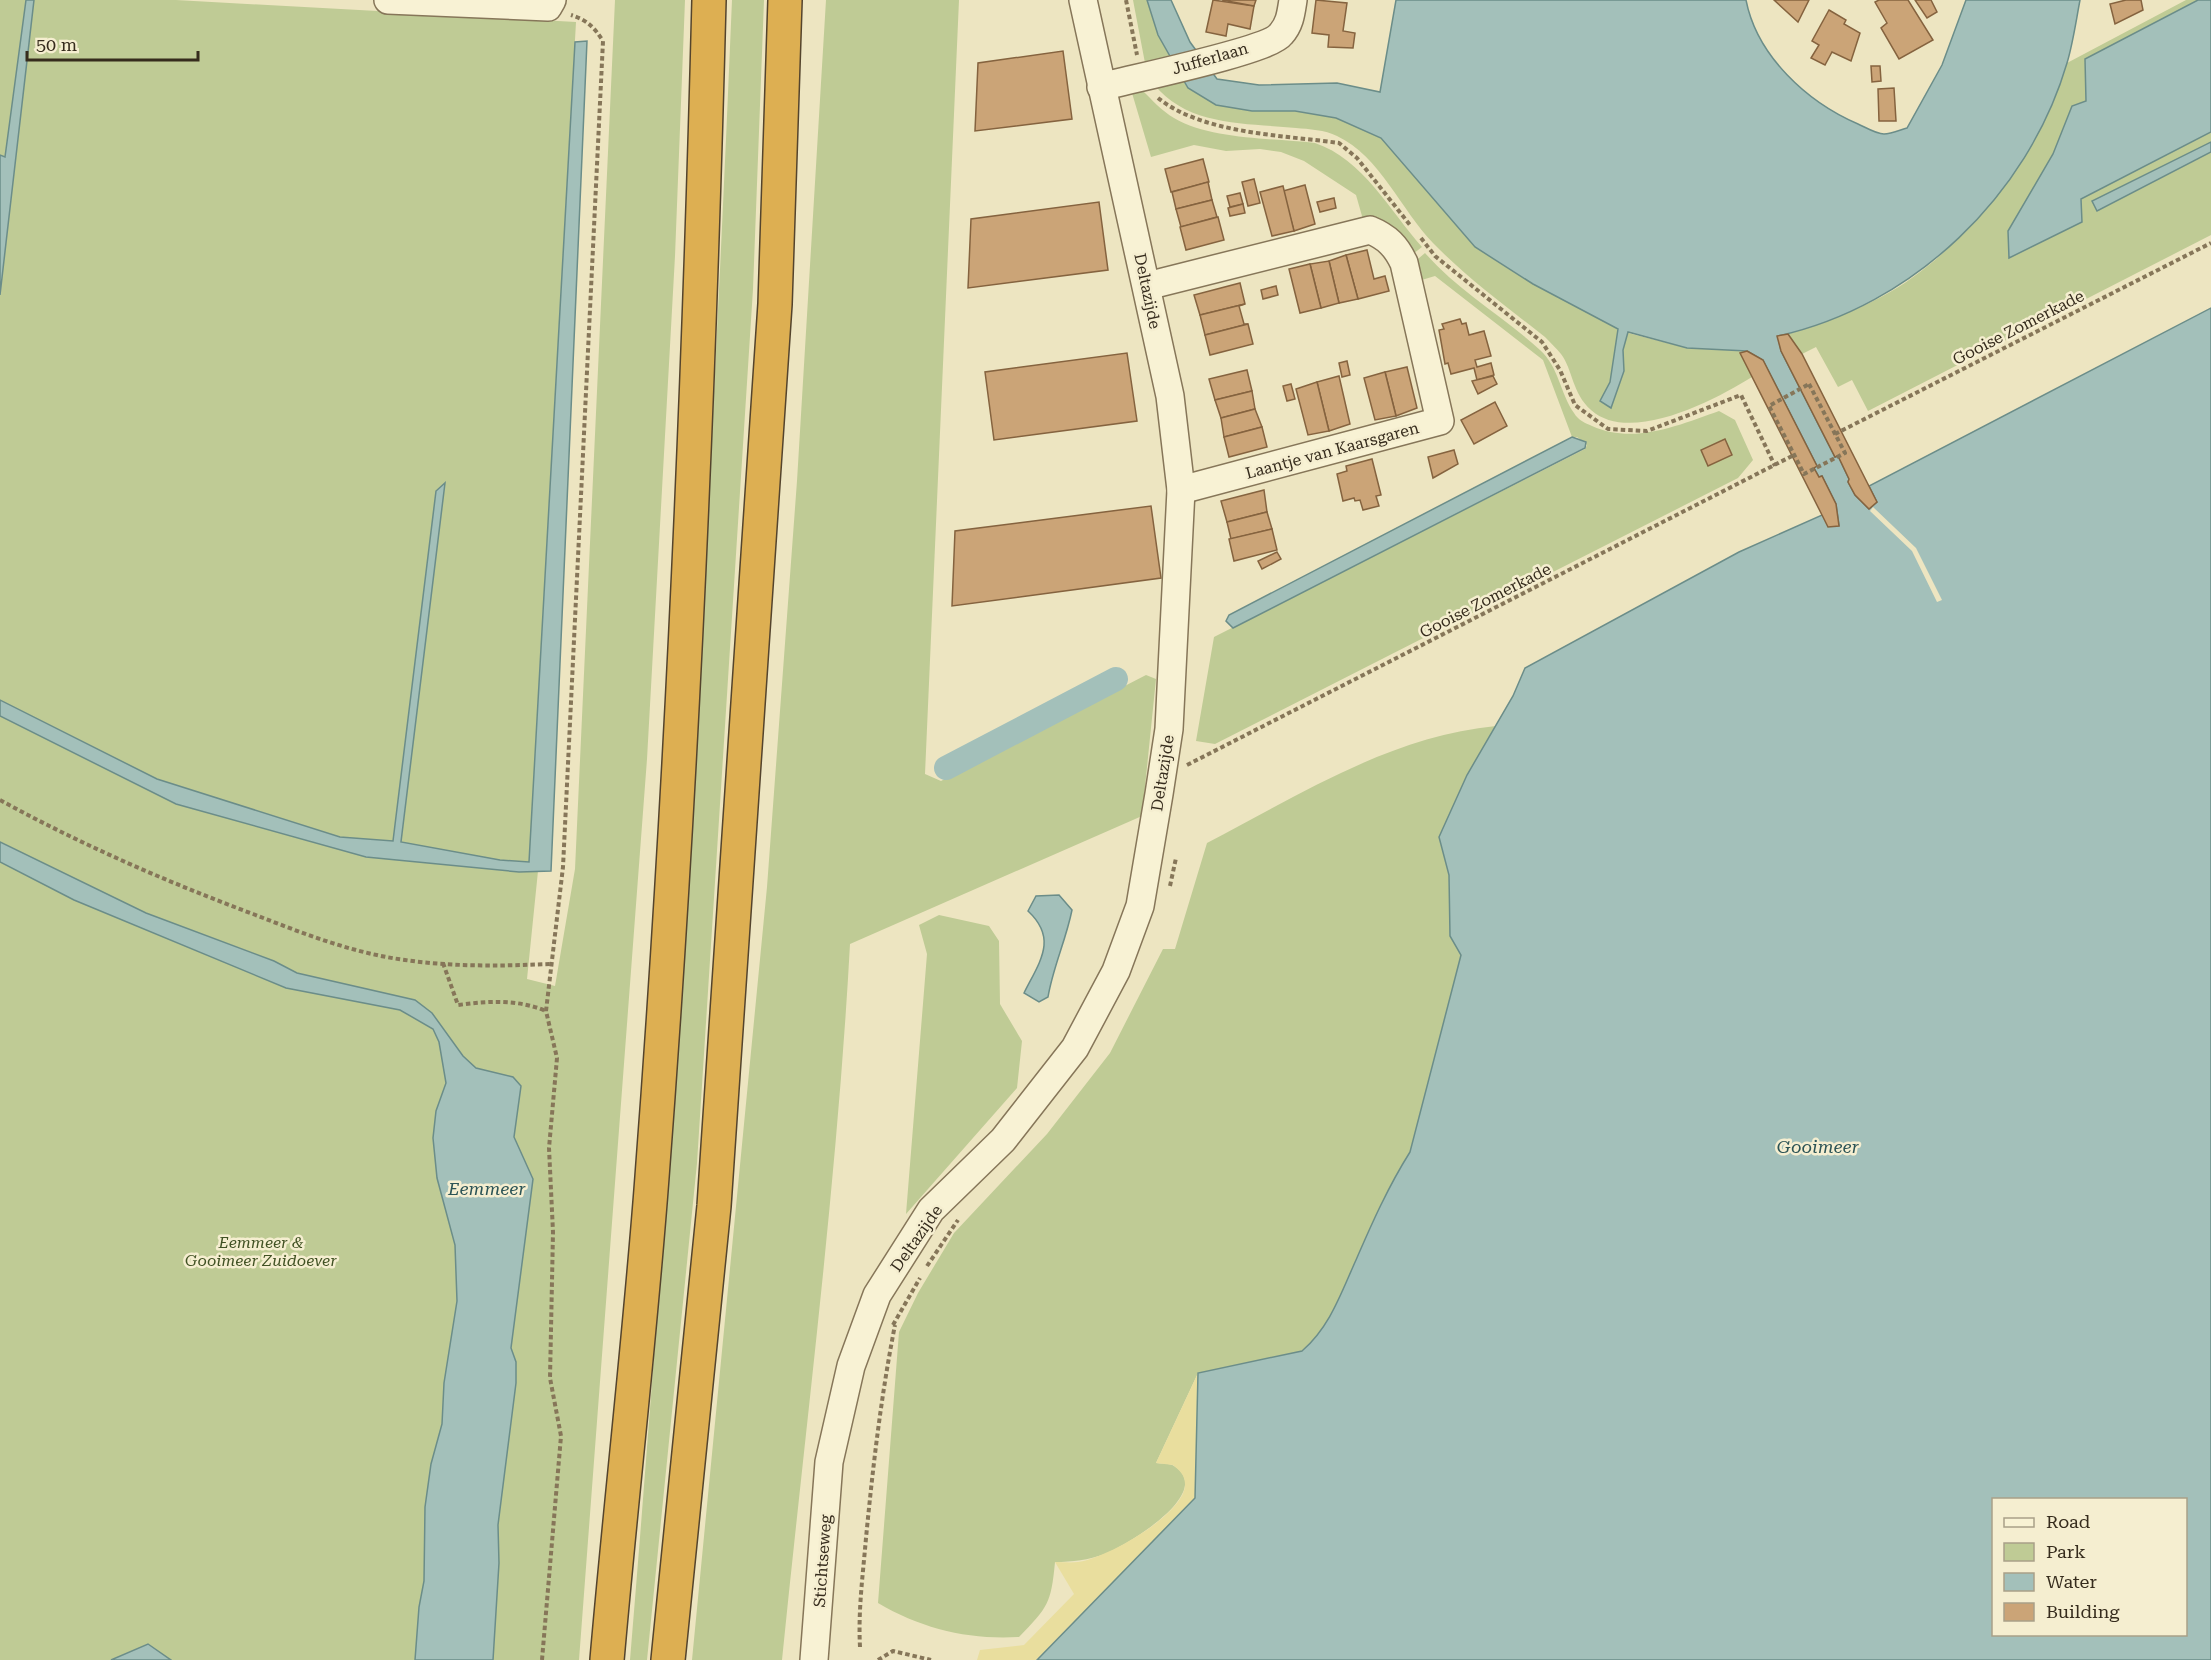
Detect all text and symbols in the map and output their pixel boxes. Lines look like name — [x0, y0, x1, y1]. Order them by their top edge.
scale bar — [27, 24, 198, 62]
text: 50 m — [36, 34, 77, 55]
street label: Jufferlaan — [1170, 39, 1250, 78]
street label: Deltazijde — [1130, 251, 1165, 331]
street label: Gooise Zomerkade — [1949, 286, 2087, 369]
street label: Laantje van Kaarsgaren — [1243, 418, 1421, 483]
street label: Gooise Zomerkade — [1416, 559, 1554, 642]
street label: Deltazijde — [1147, 733, 1178, 813]
water label: Gooimeer — [1777, 1136, 1860, 1157]
water label: Eemmeer — [447, 1178, 526, 1199]
street label: Deltazijde — [887, 1201, 946, 1275]
park label: Eemmeer & Gooimeer Zuidoever — [185, 1233, 337, 1270]
legend — [1992, 1498, 2187, 1636]
text: Road — [2046, 1511, 2091, 1532]
street label: Stichtseweg — [810, 1513, 835, 1608]
text: Park — [2046, 1541, 2086, 1562]
text: Water — [2046, 1571, 2097, 1592]
text: Building — [2046, 1601, 2120, 1622]

